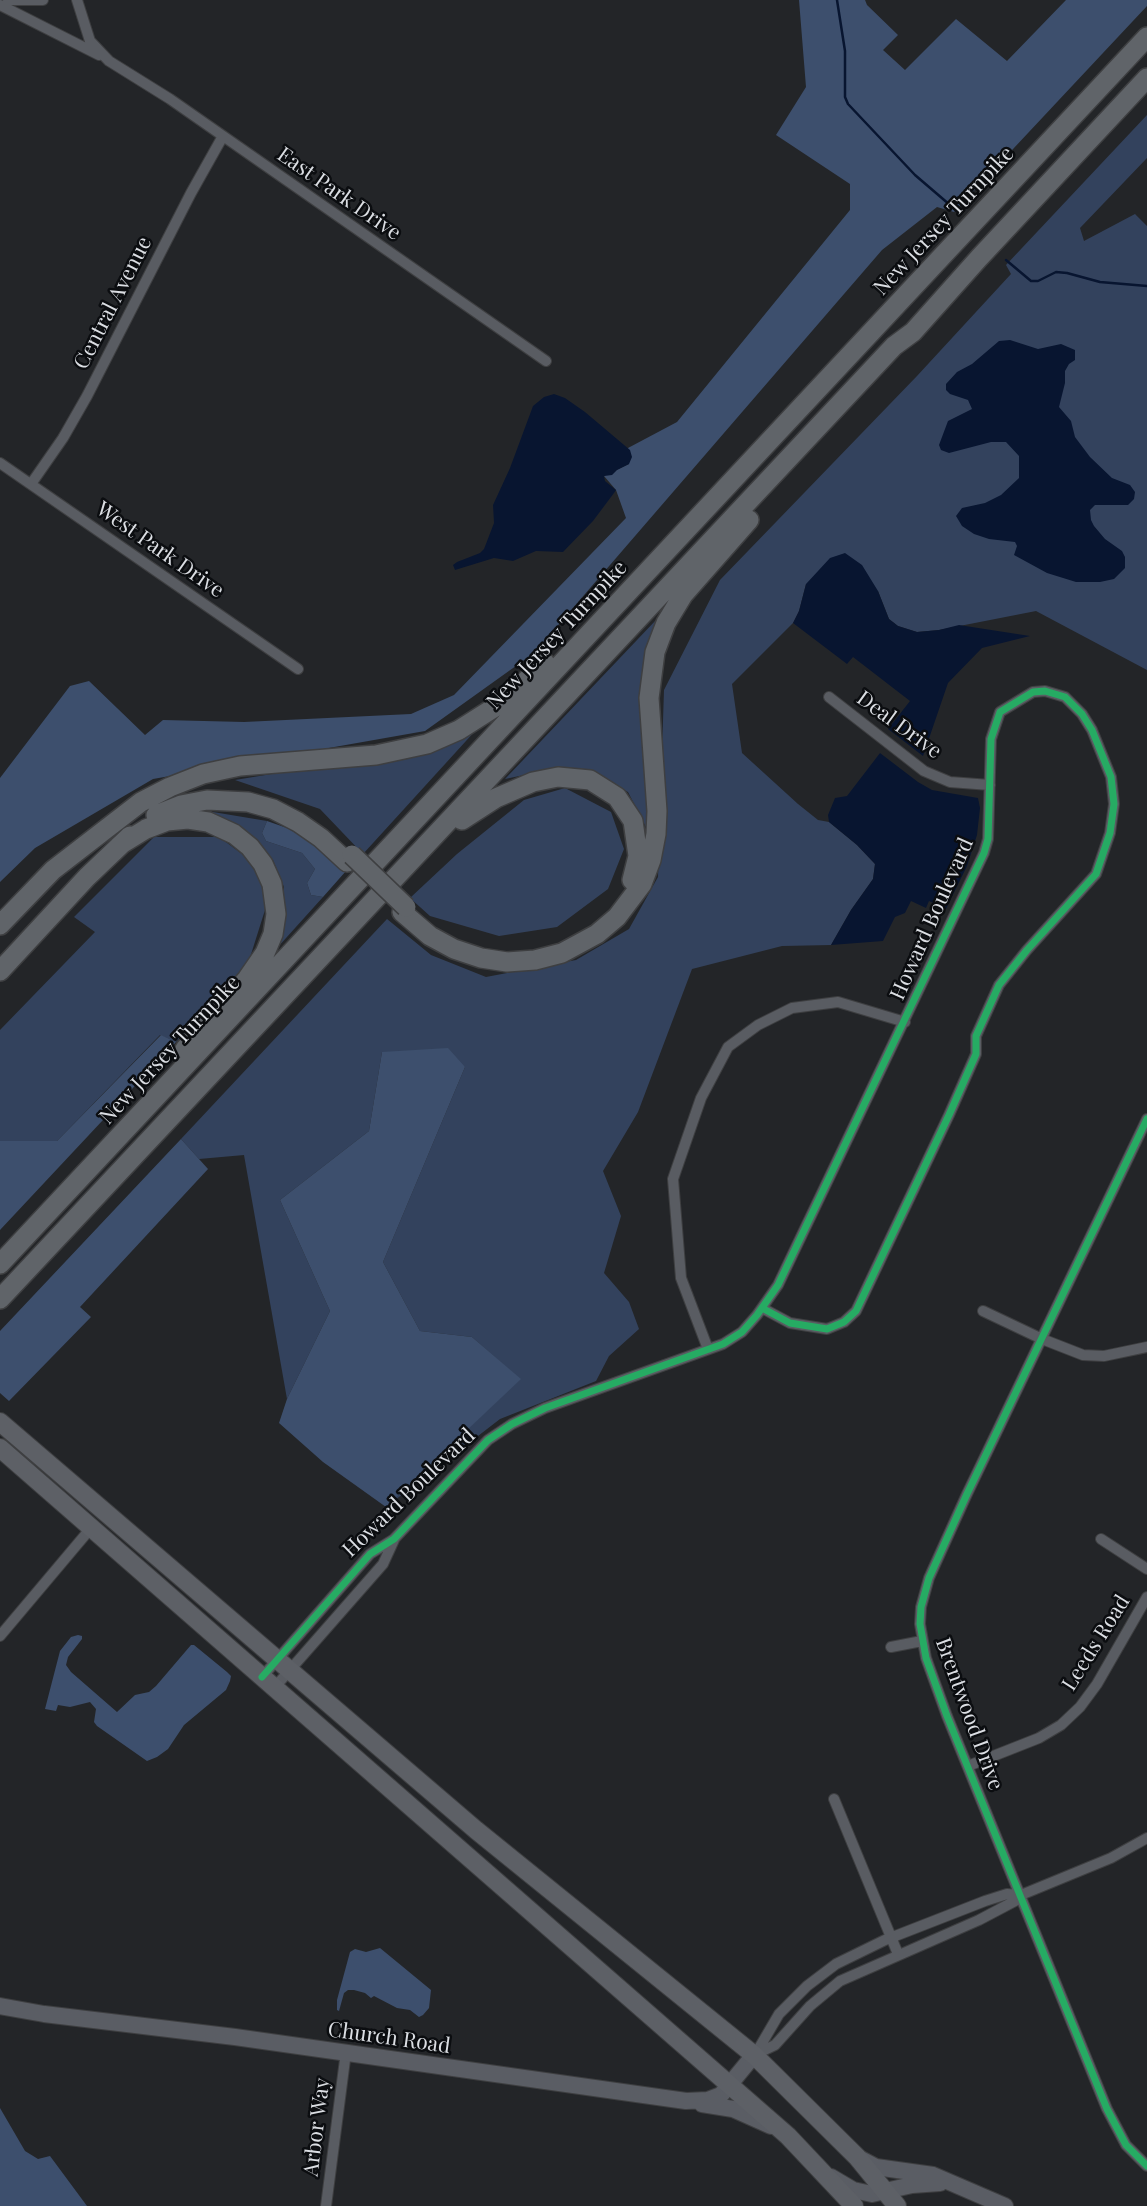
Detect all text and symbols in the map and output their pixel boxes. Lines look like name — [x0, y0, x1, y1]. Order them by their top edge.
street label: New Jersey Turnpike — [869, 141, 1019, 301]
street label: East Park Drive — [272, 142, 406, 246]
street label: Central Avenue — [69, 233, 157, 373]
street label: West Park Drive — [91, 497, 229, 603]
street label: New Jersey Turnpike — [482, 555, 632, 715]
street label: Deal Drive — [852, 686, 946, 764]
street label: Howard Boulevard — [885, 834, 979, 1004]
street label: New Jersey Turnpike — [95, 970, 245, 1130]
street label: Howard Boulevard — [337, 1423, 481, 1563]
street label: Leeds Road — [1057, 1590, 1135, 1696]
street label: Brentwood Drive — [930, 1634, 1008, 1794]
street label: Church Road — [326, 2017, 452, 2059]
street label: Arbor Way — [298, 2076, 336, 2178]

